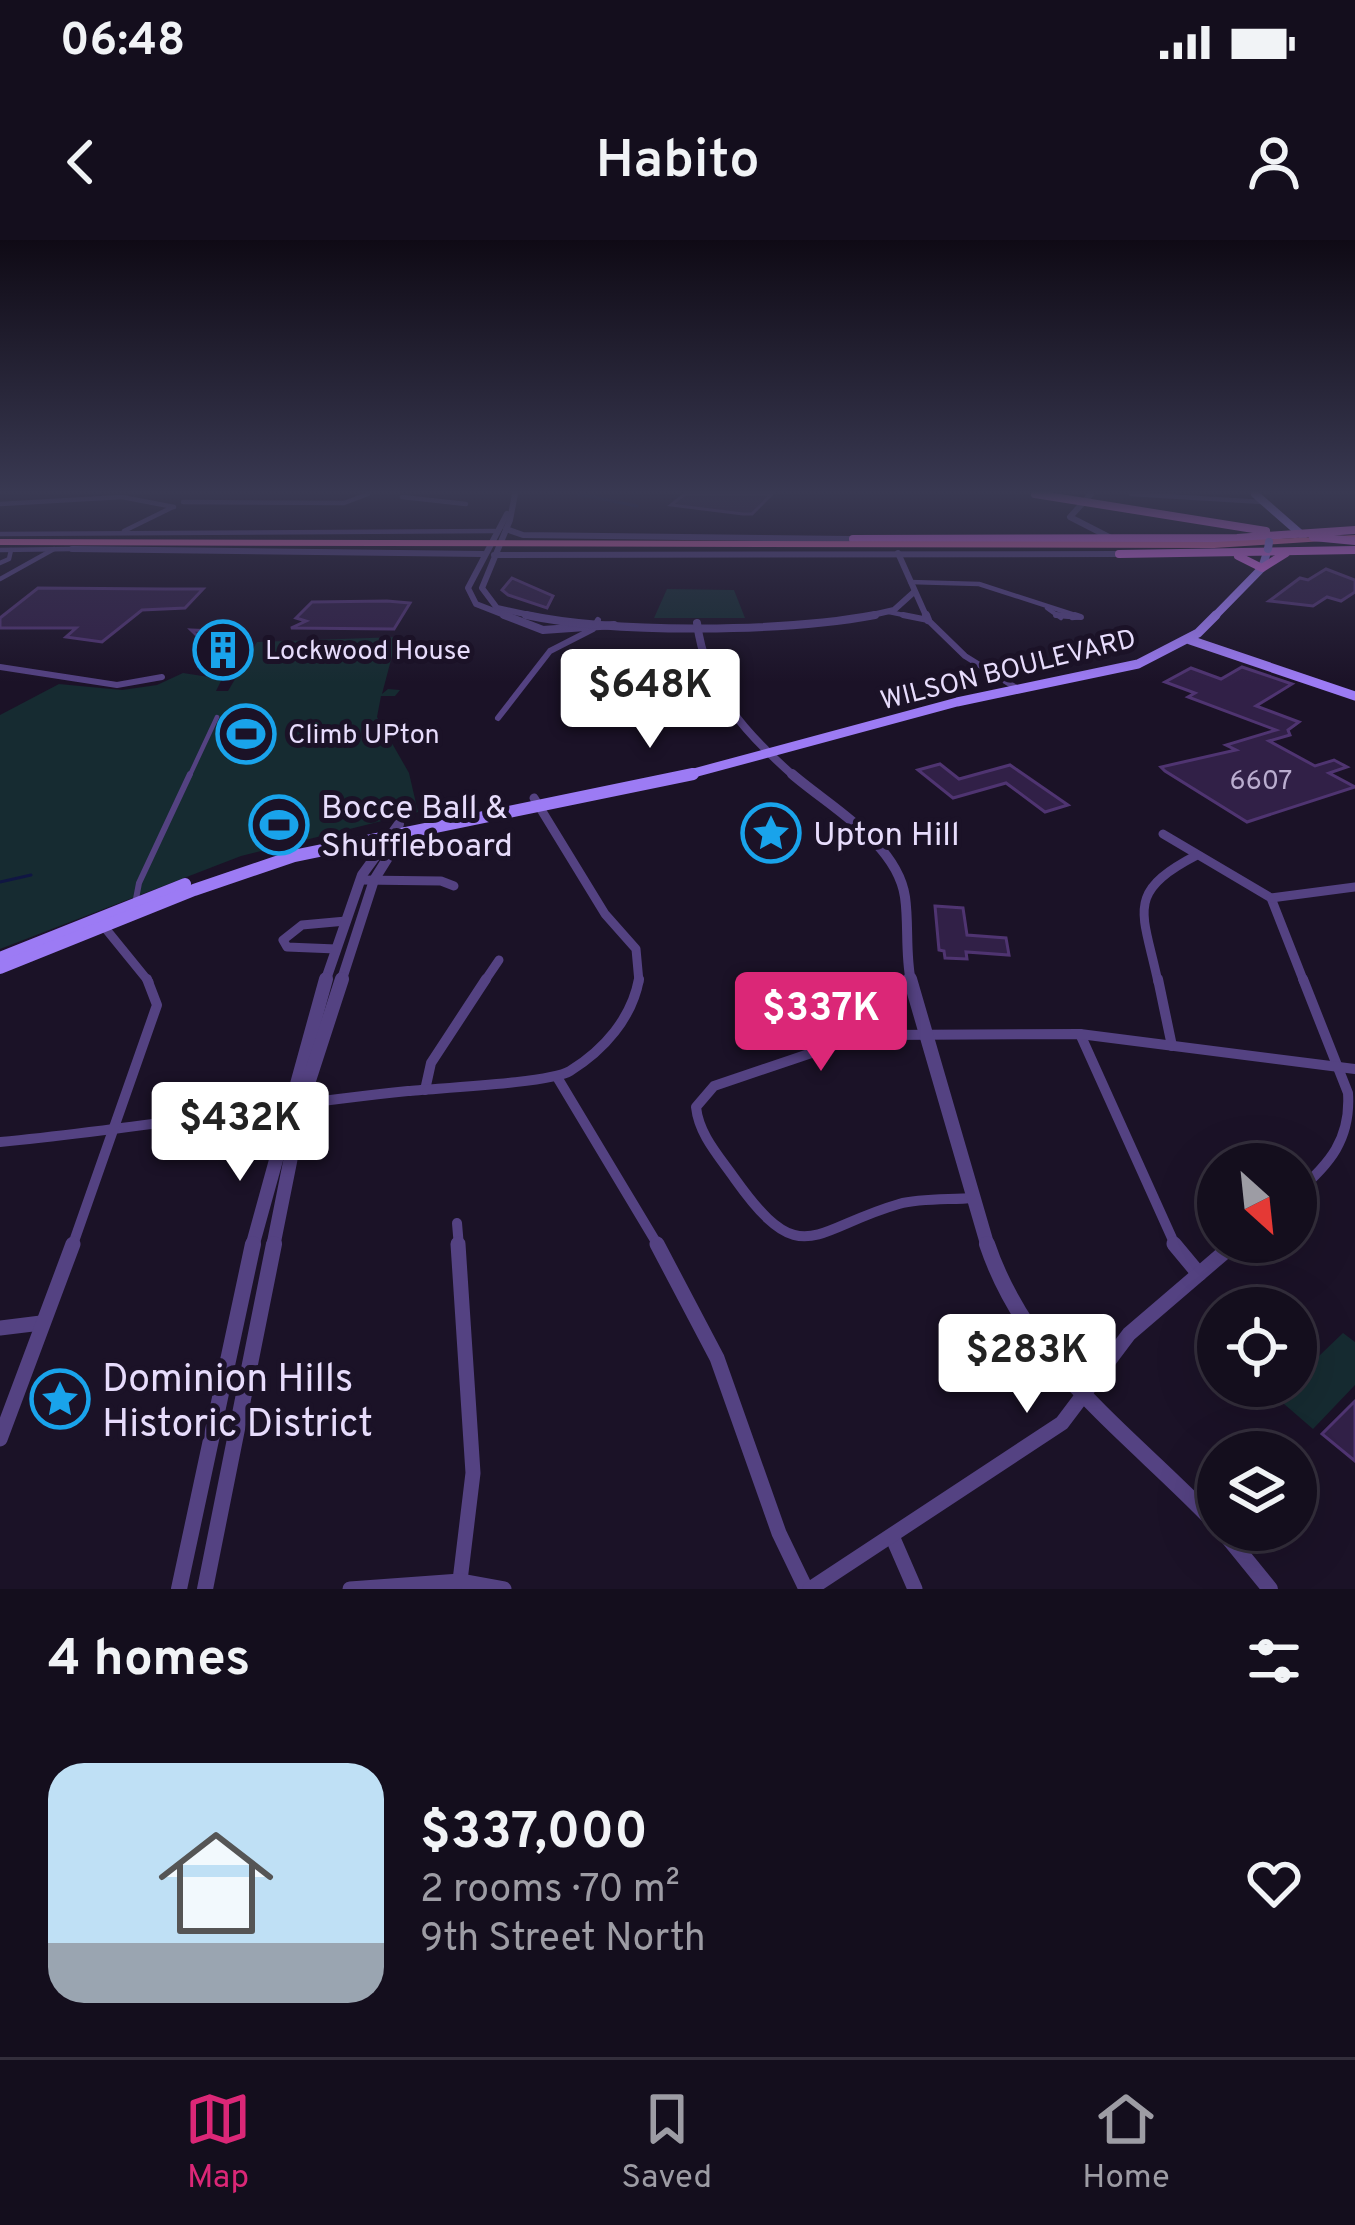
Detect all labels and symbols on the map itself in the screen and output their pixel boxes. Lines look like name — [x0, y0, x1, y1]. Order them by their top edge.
building icon: Lockwood House — [192, 619, 254, 681]
street label: WILSON BOULEVARD — [877, 623, 1140, 719]
place label: Lockwood House — [265, 635, 471, 669]
pin: $648K — [566, 649, 734, 751]
sports icon: Climb UPton — [215, 703, 277, 765]
place label: Climb UPton — [288, 719, 440, 753]
house number: 6607 — [1230, 765, 1292, 799]
place label: Bocce Ball & Shuffleboard — [321, 789, 513, 869]
sports icon: Bocce Ball & Shuffleboard — [248, 794, 310, 856]
place icon: Upton Hill — [740, 802, 802, 864]
place label: Upton Hill — [813, 816, 960, 858]
pin: $337K — [737, 972, 905, 1074]
pin: $432K — [156, 1082, 324, 1184]
north arrow — [1197, 1143, 1317, 1263]
pin: $283K — [943, 1314, 1111, 1416]
place label: Dominion Hills Historic District — [102, 1357, 373, 1451]
place icon: Dominion Hills Historic District — [29, 1368, 91, 1430]

